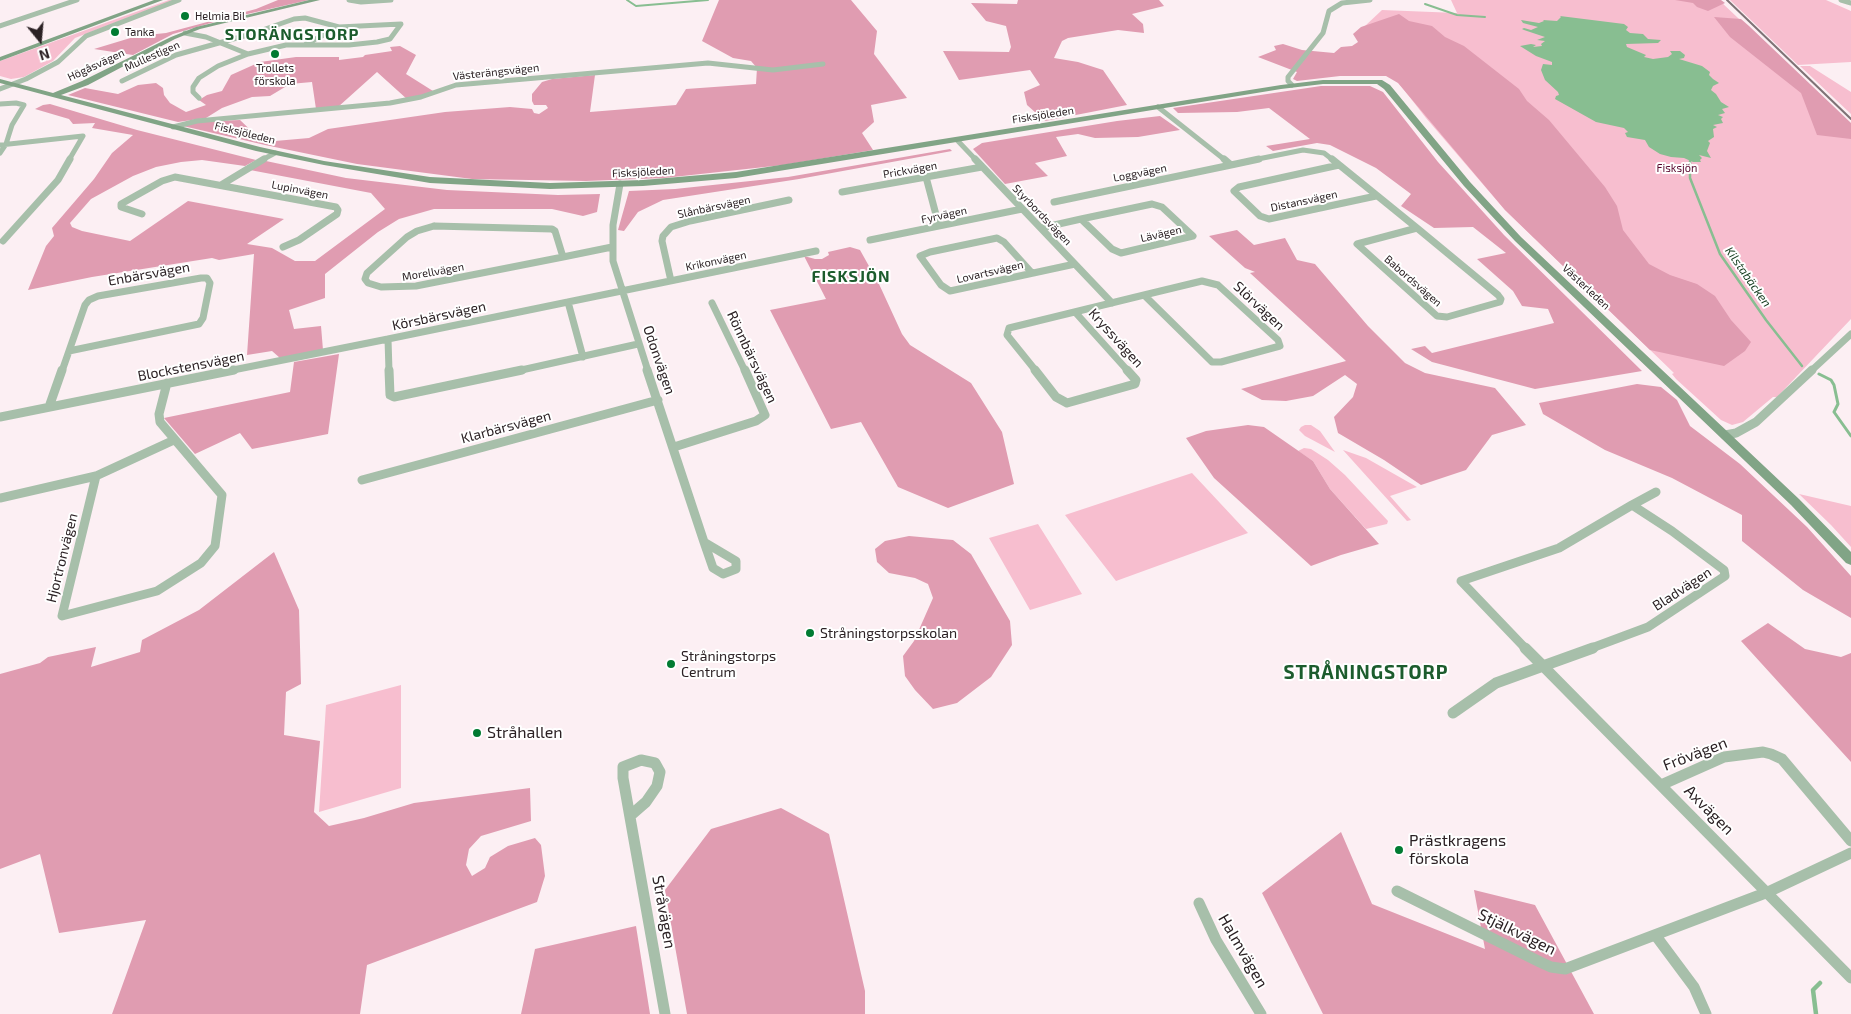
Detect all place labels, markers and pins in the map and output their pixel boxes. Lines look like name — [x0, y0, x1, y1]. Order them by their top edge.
place label: Helmia Bil — [195, 9, 245, 23]
marker: Helmia Bil — [179, 10, 191, 22]
place label: Tanka — [125, 25, 154, 39]
marker: Tanka — [109, 26, 121, 38]
marker: Trollets förskola — [269, 48, 281, 60]
place label: Trollets förskola — [254, 61, 296, 87]
place label: Stråningstorpsskolan — [820, 625, 957, 641]
marker: Stråningstorpsskolan — [804, 627, 816, 639]
place label: Stråningstorps Centrum — [681, 648, 776, 680]
marker: Stråningstorps Centrum — [665, 658, 677, 670]
place label: Stråhallen — [487, 723, 563, 743]
marker: Stråhallen — [471, 727, 483, 739]
place label: Prästkragens förskola — [1409, 831, 1506, 869]
marker: Prästkragens förskola — [1393, 844, 1405, 856]

